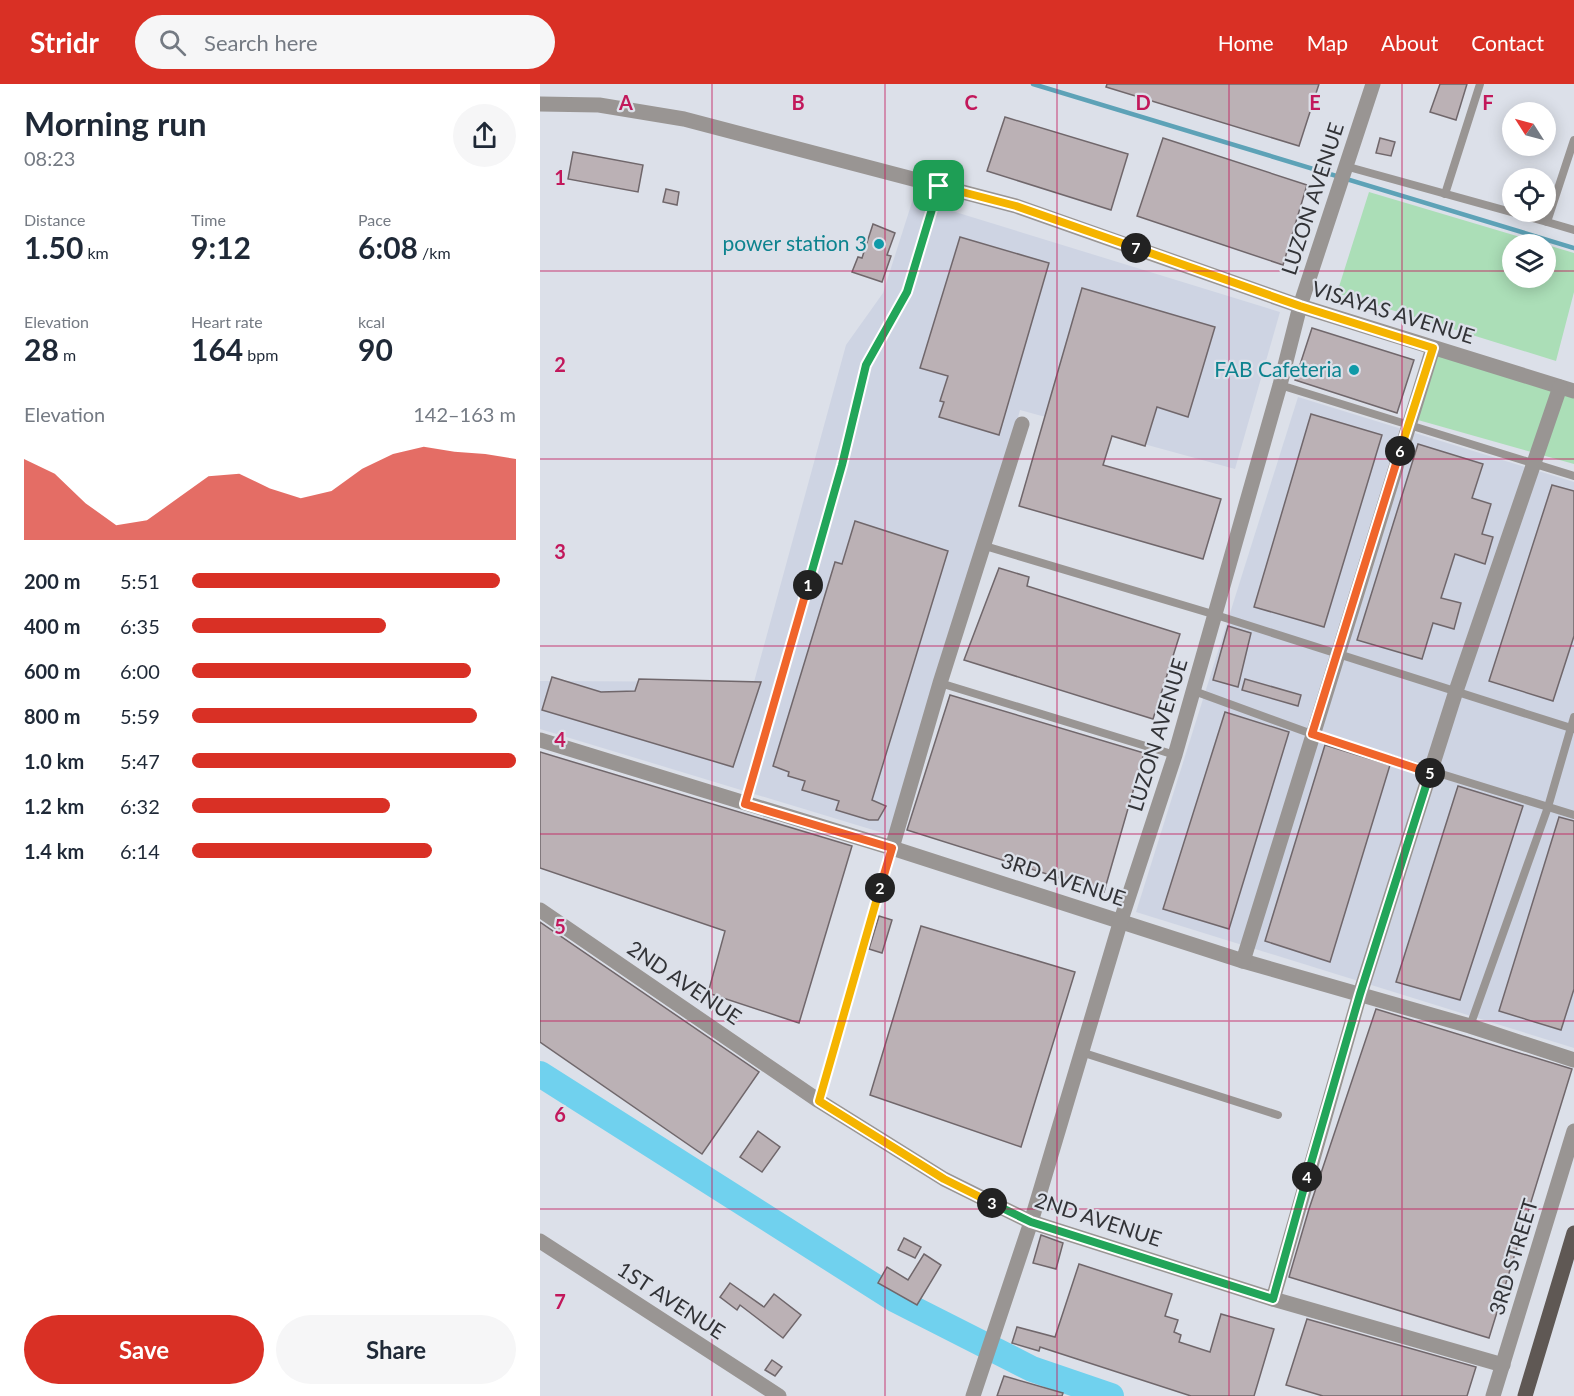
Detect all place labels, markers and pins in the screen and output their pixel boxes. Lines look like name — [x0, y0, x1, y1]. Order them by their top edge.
pin — [913, 160, 964, 211]
place label: power station 3 — [722, 230, 867, 255]
pin: 7 — [1121, 233, 1151, 263]
marker: power station 3 — [872, 237, 886, 251]
place label: FAB Cafeteria — [1214, 356, 1342, 381]
marker: FAB Cafeteria — [1347, 363, 1361, 377]
pin: 6 — [1385, 436, 1415, 466]
pin: 1 — [793, 570, 823, 600]
pin: 5 — [1415, 758, 1445, 788]
pin: 2 — [865, 873, 895, 903]
pin: 4 — [1292, 1162, 1322, 1192]
pin: 3 — [977, 1188, 1007, 1218]

